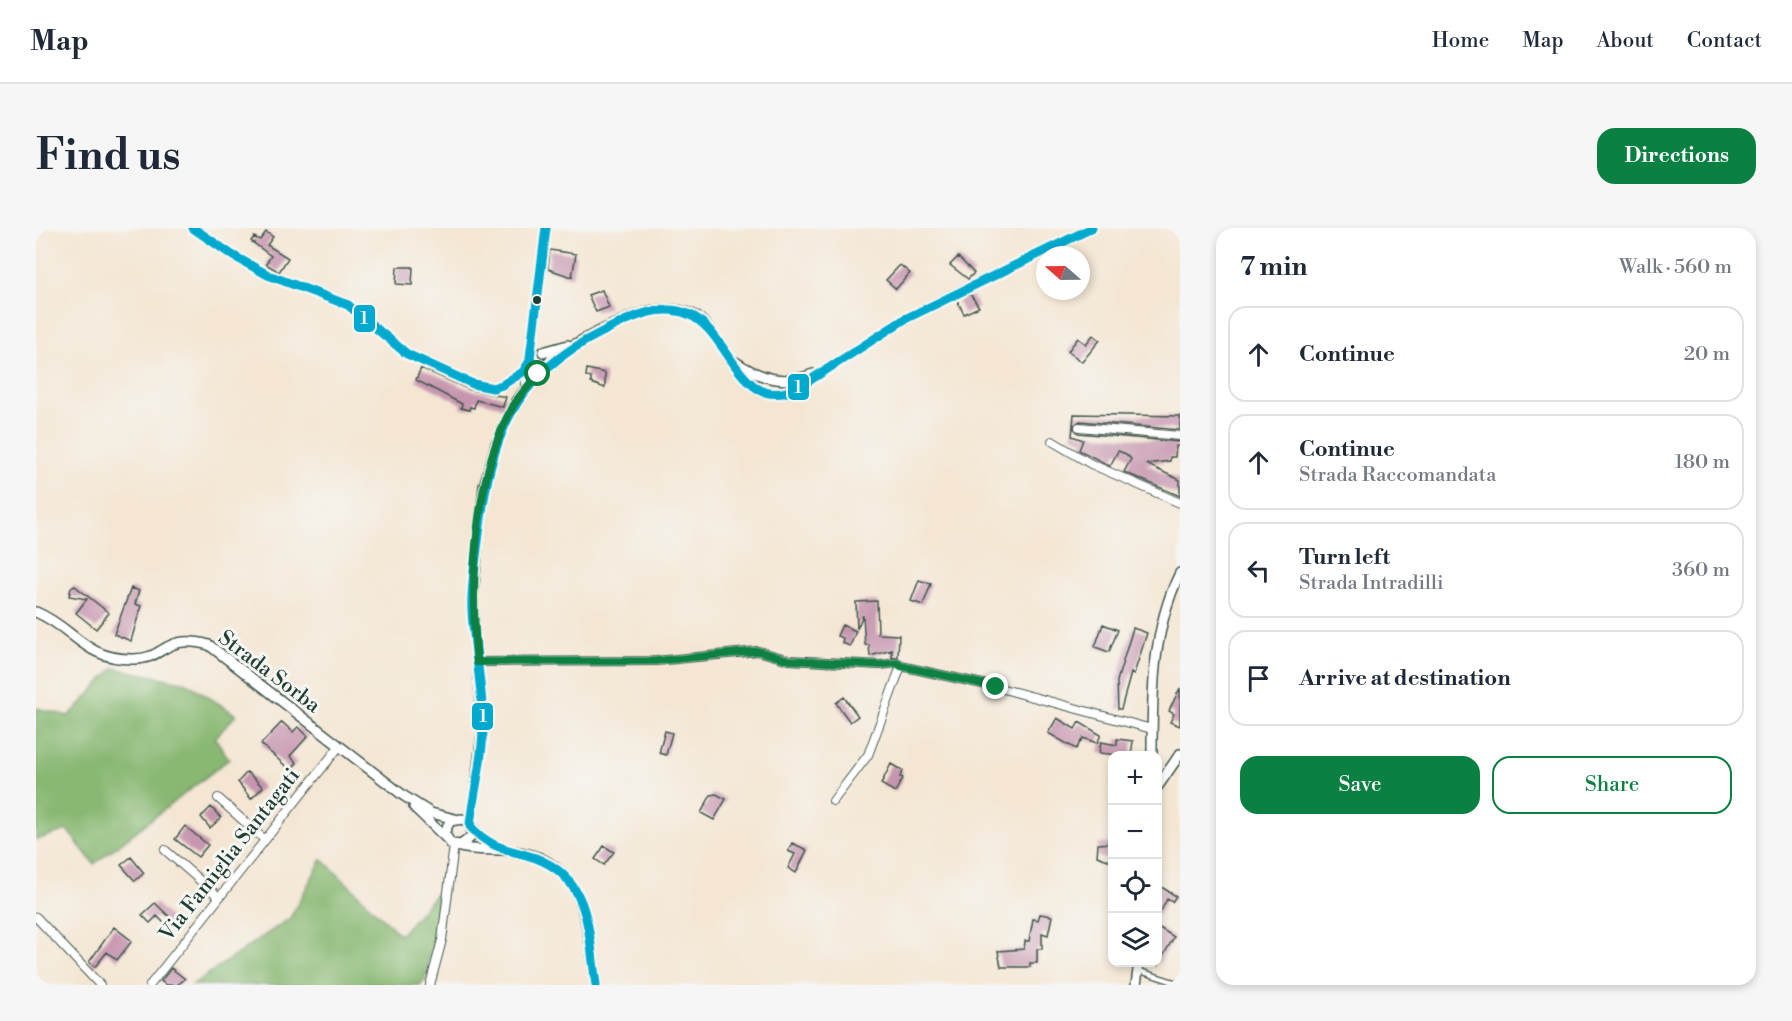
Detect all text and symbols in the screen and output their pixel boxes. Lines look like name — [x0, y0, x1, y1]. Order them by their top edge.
text: Map — [30, 24, 89, 59]
text: Home — [1432, 28, 1489, 54]
text: Map — [1522, 28, 1564, 54]
text: About — [1597, 28, 1654, 54]
text: Contact — [1687, 28, 1762, 54]
button: Directions — [1597, 128, 1756, 184]
text: Find us — [36, 130, 180, 183]
north arrow — [1036, 246, 1090, 300]
text: 7 min — [1240, 251, 1307, 283]
text: Walk · 560 m — [1619, 255, 1732, 280]
unlabelled marker — [531, 294, 543, 306]
line badge: 1 — [353, 304, 376, 333]
text: 1 — [360, 309, 368, 329]
icon: ahead — [1242, 338, 1275, 371]
text: Continue — [1299, 341, 1395, 368]
text: 20 m — [1684, 342, 1730, 367]
route start — [524, 360, 550, 386]
line badge: 1 — [787, 373, 810, 401]
text: 1 — [794, 378, 802, 398]
text: Continue — [1299, 436, 1395, 463]
icon: ahead — [1242, 446, 1275, 479]
text: 180 m — [1675, 450, 1730, 475]
text: Strada Raccomandata — [1299, 463, 1496, 488]
text: Turn left — [1299, 544, 1390, 571]
icon: left — [1242, 554, 1275, 587]
text: 360 m — [1672, 558, 1730, 583]
text: Strada Intradilli — [1299, 571, 1444, 596]
street label: Strada Sorba — [213, 625, 326, 719]
icon: arrive — [1242, 662, 1275, 695]
text: Arrive at destination — [1299, 665, 1511, 692]
route end — [982, 673, 1008, 699]
line badge: 1 — [471, 702, 494, 731]
text: 1 — [479, 707, 487, 727]
map controls — [1108, 751, 1162, 967]
button: + — [1108, 751, 1162, 805]
button: Save — [1240, 756, 1480, 814]
button: Share — [1492, 756, 1732, 814]
street label: Via Famiglia Santagati — [154, 763, 306, 948]
button: − — [1108, 805, 1162, 859]
button: locate — [1108, 859, 1162, 913]
button: layers — [1108, 913, 1162, 967]

